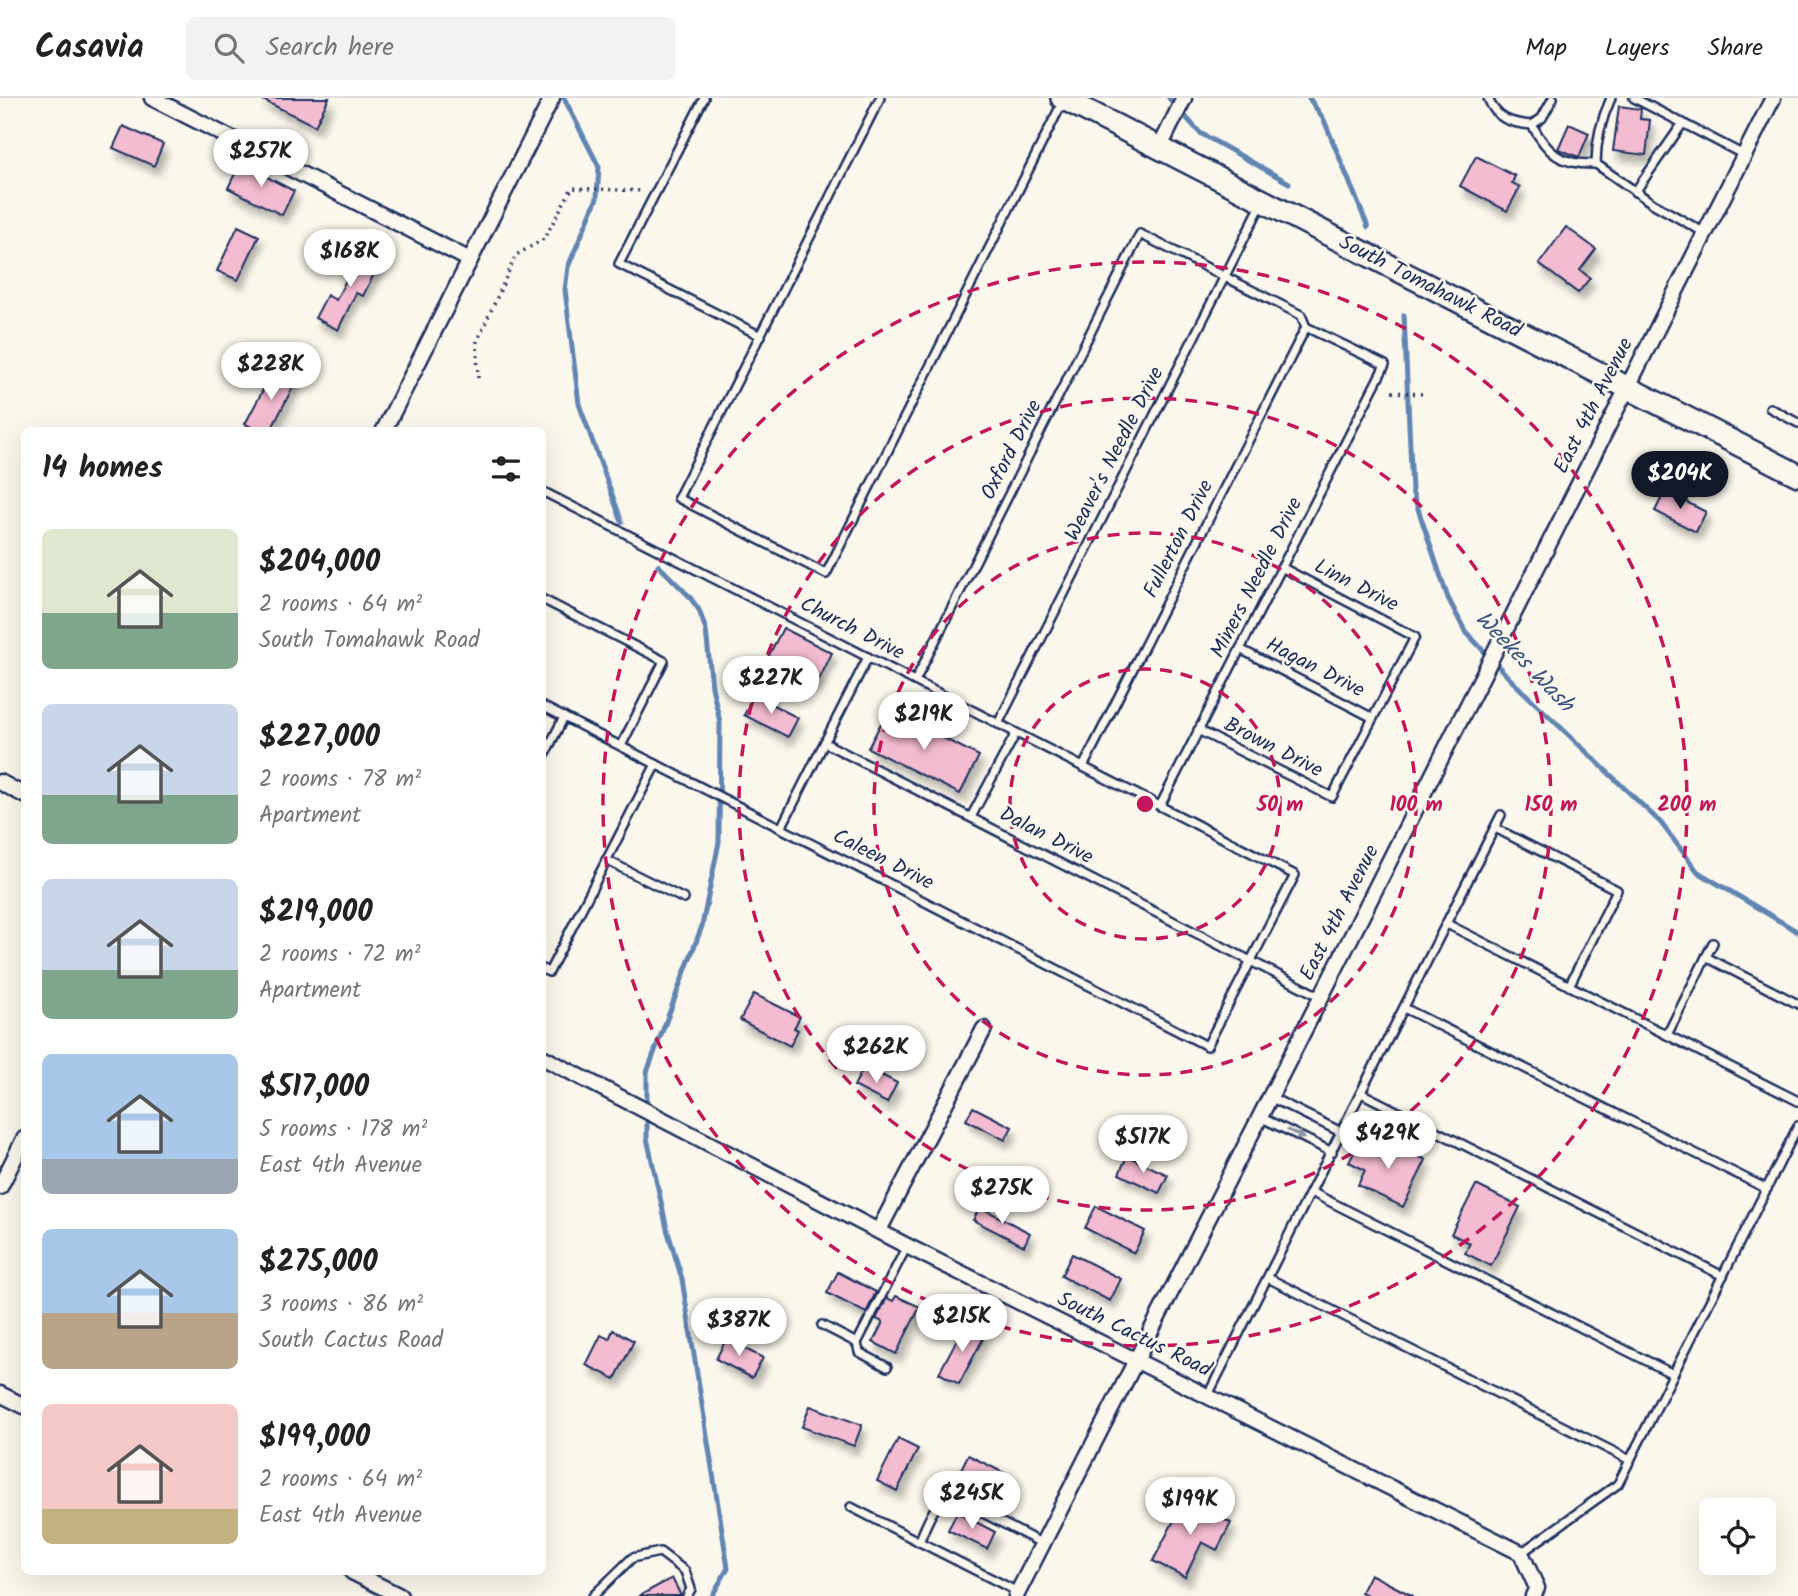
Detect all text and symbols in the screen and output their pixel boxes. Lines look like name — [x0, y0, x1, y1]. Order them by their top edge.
search box — [186, 17, 676, 80]
text: Casavia — [35, 22, 144, 75]
text: Search here — [266, 27, 394, 69]
icon: search — [210, 29, 248, 67]
text: Map — [1525, 29, 1567, 68]
text: Layers — [1605, 29, 1669, 68]
text: Share — [1707, 29, 1763, 68]
pin: $257K — [212, 130, 310, 189]
text: $257K — [229, 134, 293, 170]
street label: South Tomahawk Road — [1333, 227, 1528, 348]
pin: $168K — [301, 230, 399, 289]
text: $168K — [320, 234, 380, 270]
street label: East 4th Avenue — [1546, 332, 1643, 480]
pin: $228K — [222, 342, 320, 402]
text: $228K — [237, 347, 305, 383]
street label: Weaver's Needle Drive — [1057, 361, 1173, 547]
street label: Oxford Drive — [973, 394, 1052, 506]
text: 14 homes — [42, 445, 163, 493]
icon: filters — [487, 450, 525, 488]
pin: $204K — [1631, 452, 1729, 511]
text: $204K — [1647, 456, 1713, 492]
street label: Fullerton Drive — [1135, 474, 1223, 604]
street label: Miners Needle Drive — [1202, 491, 1312, 664]
text: $204,000 — [259, 539, 380, 587]
street label: Linn Drive — [1308, 551, 1405, 622]
icon: home — [98, 557, 182, 641]
text: 2 rooms · 64 m² — [259, 587, 422, 623]
street label: Church Drive — [794, 588, 911, 670]
water label: Weekes Wash — [1466, 603, 1583, 722]
text: South Tomahawk Road — [259, 623, 480, 659]
street label: Hagan Drive — [1260, 629, 1371, 707]
pin: $227K — [722, 656, 820, 716]
text: $227K — [738, 661, 804, 697]
pin: $219K — [875, 692, 973, 752]
text: $219K — [894, 697, 954, 733]
street label: Brown Drive — [1218, 709, 1329, 787]
text: $227,000 — [259, 714, 380, 762]
icon: home — [98, 732, 182, 816]
text: 2 rooms · 78 m² — [259, 762, 421, 798]
text: 50 m — [1256, 789, 1303, 822]
text: 100 m — [1389, 789, 1443, 822]
text: 150 m — [1524, 789, 1578, 822]
text: 200 m — [1657, 789, 1717, 822]
centre of rings — [1133, 792, 1157, 816]
text: Apartment — [259, 798, 361, 834]
street label: Dalan Drive — [993, 798, 1099, 874]
street label: Caleen Drive — [827, 820, 940, 900]
street label: East 4th Avenue — [1292, 839, 1389, 987]
text: $219,000 — [259, 889, 373, 937]
icon: home — [98, 907, 182, 991]
text: 2 rooms · 72 m² — [259, 937, 421, 973]
text: Apartment — [259, 973, 361, 1009]
pin: $262K — [827, 1026, 925, 1085]
text: $262K — [843, 1030, 909, 1066]
text: $517,000 — [259, 1064, 369, 1112]
icon: home — [98, 1082, 182, 1166]
text: 5 rooms · 178 m² — [259, 1112, 427, 1148]
pin: $429K — [1339, 1112, 1437, 1171]
pin: $517K — [1094, 1116, 1192, 1175]
text: $429K — [1355, 1116, 1421, 1152]
text: $517K — [1115, 1120, 1171, 1156]
one-way arrow — [1286, 1129, 1306, 1140]
text: East 4th Avenue — [259, 1148, 422, 1184]
pin: $275K — [953, 1166, 1051, 1226]
text: $275K — [970, 1171, 1034, 1207]
text: $275,000 — [259, 1239, 378, 1287]
icon: home — [98, 1257, 182, 1341]
street label: South Cactus Road — [1051, 1283, 1217, 1387]
text: 3 rooms · 86 m² — [259, 1287, 423, 1323]
pin: $215K — [913, 1294, 1011, 1354]
pin: $387K — [690, 1298, 788, 1358]
text: $215K — [932, 1299, 992, 1335]
text: $387K — [707, 1303, 771, 1339]
text: South Cactus Road — [259, 1323, 443, 1359]
text: $199,000 — [259, 1414, 370, 1462]
icon: home — [98, 1432, 182, 1516]
text: 2 rooms · 64 m² — [259, 1462, 422, 1498]
pin: $245K — [923, 1472, 1021, 1531]
text: $245K — [939, 1476, 1005, 1512]
pin: $199K — [1141, 1478, 1239, 1537]
text: $199K — [1161, 1482, 1219, 1518]
text: East 4th Avenue — [259, 1498, 422, 1534]
map controls — [1699, 1498, 1776, 1575]
button: locate — [1699, 1498, 1776, 1575]

